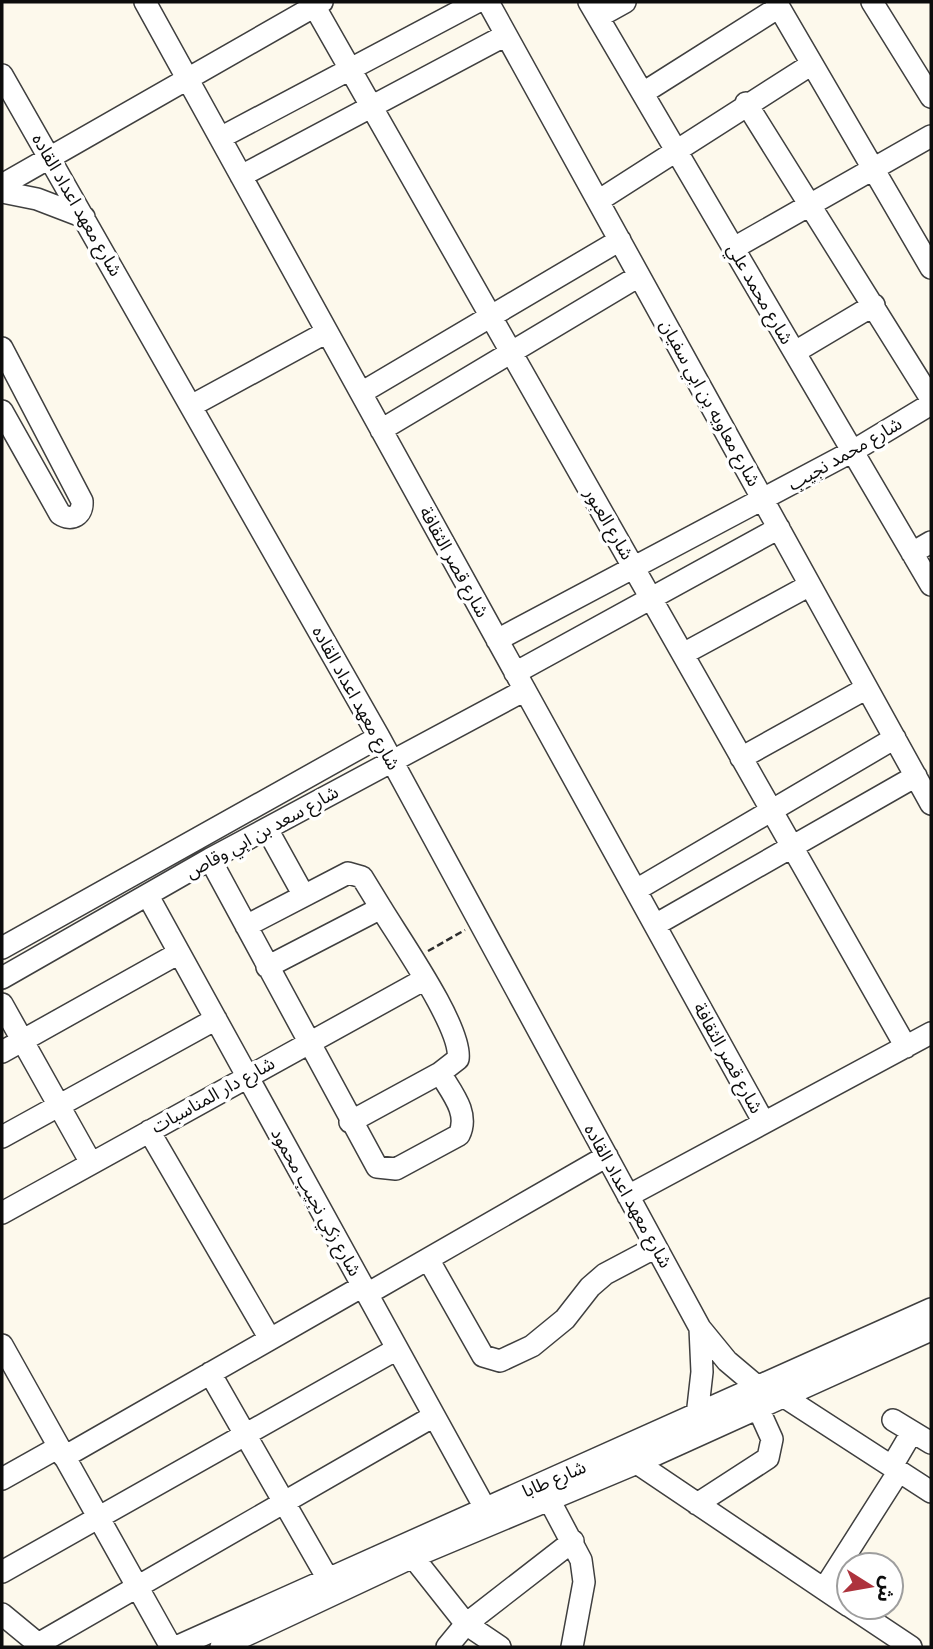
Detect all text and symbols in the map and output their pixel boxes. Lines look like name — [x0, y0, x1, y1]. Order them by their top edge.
street label: شارع معهد اعداد القاده — [25, 130, 127, 282]
street label: شارع محمد علي — [720, 240, 798, 350]
street label: شارع معاويه بن ابي سفيان — [652, 316, 765, 492]
street label: شارع محمد نجيب — [784, 413, 907, 498]
street label: شارع العبور — [577, 483, 638, 565]
street label: شارع قصر الثقافة — [412, 503, 493, 623]
street label: شارع معهد اعداد القاده — [305, 622, 405, 775]
street label: شارع سعد بن ابي وقاص — [182, 781, 344, 886]
street label: شارع قصر الثقافة — [686, 999, 767, 1119]
street label: شارع دار المناسبات — [147, 1052, 280, 1141]
street label: شارع معهد اعداد القاده — [577, 1120, 677, 1273]
street label: شارع زكي نجيب محمود — [263, 1124, 366, 1282]
street label: شارع طابا — [519, 1456, 590, 1505]
north arrow — [835, 1551, 905, 1621]
text: ش — [872, 1574, 900, 1604]

